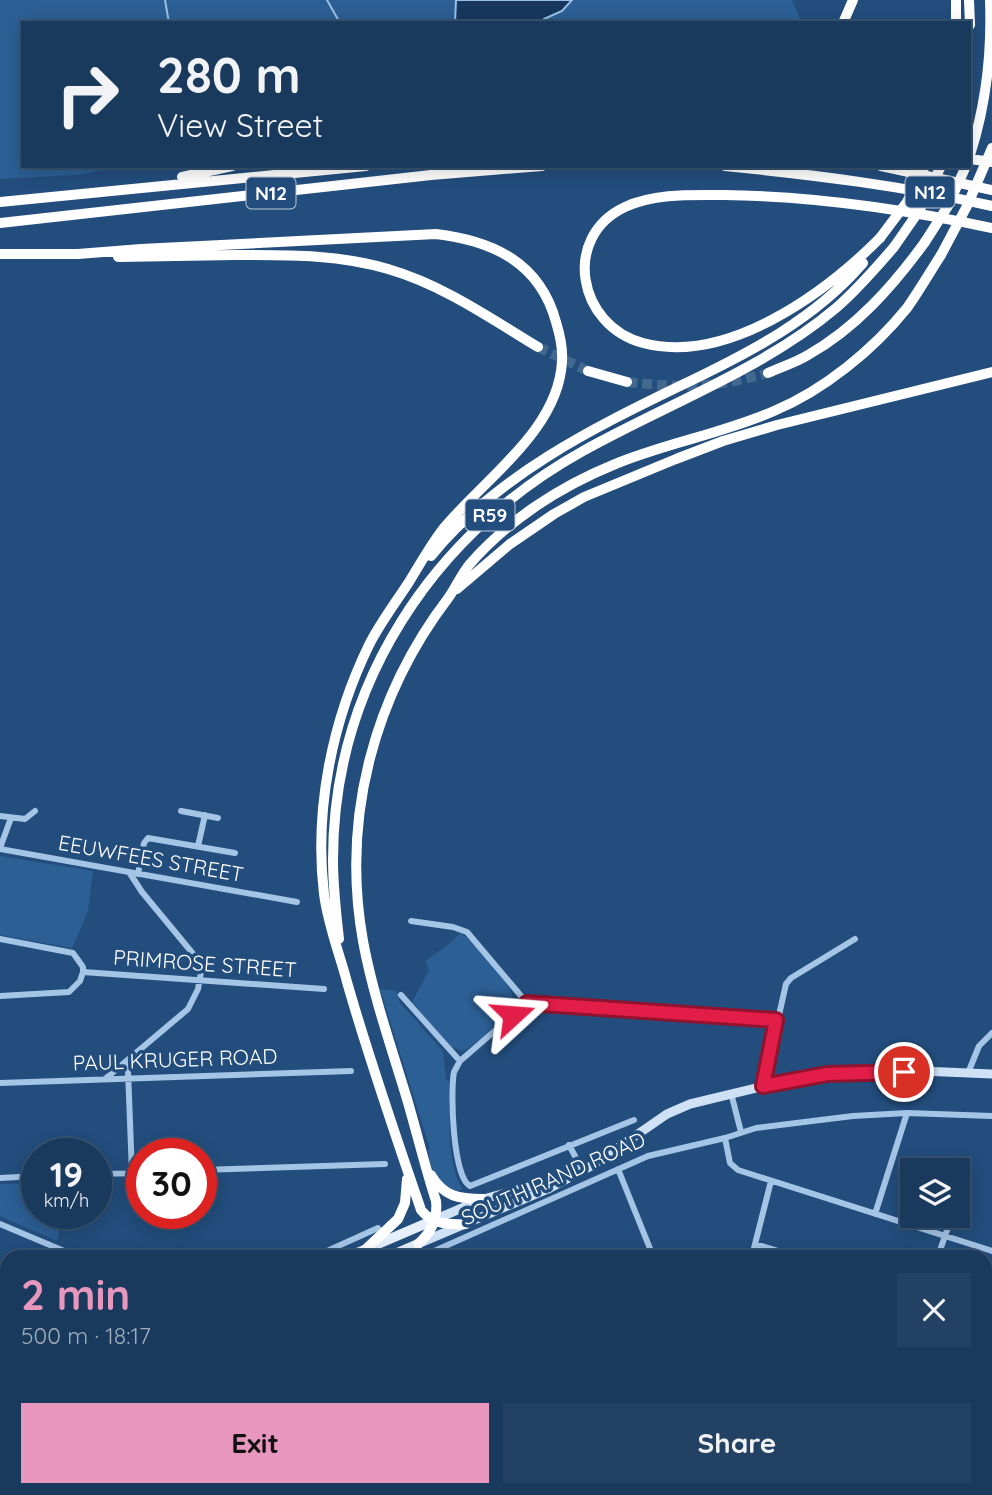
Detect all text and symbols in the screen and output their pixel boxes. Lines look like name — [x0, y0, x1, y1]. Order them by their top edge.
text: 280 m — [157, 44, 301, 105]
icon: right — [42, 49, 133, 140]
text: View Street — [157, 105, 323, 145]
road number: N12 — [906, 176, 954, 208]
road number: N12 — [246, 178, 296, 209]
road number: R59 — [466, 500, 514, 530]
street label: EEUWFEES STREET — [56, 829, 246, 887]
street label: PRIMROSE STREET — [112, 944, 298, 982]
position arrow — [476, 978, 550, 1052]
street label: PAUL KRUGER ROAD — [72, 1042, 278, 1076]
pin — [874, 1042, 934, 1102]
icon: arrive — [885, 1053, 923, 1091]
street label: SOUTH RAND ROAD — [457, 1126, 649, 1230]
speed limit sign: 30 — [126, 1138, 217, 1229]
text: 19 — [50, 1152, 83, 1196]
map controls — [900, 1158, 970, 1228]
button: layers — [900, 1158, 970, 1228]
text: km/h — [44, 1189, 89, 1212]
text: 2 min — [21, 1268, 130, 1321]
button: close — [897, 1273, 971, 1347]
text: 500 m · 18:17 — [21, 1321, 151, 1350]
button: Exit — [21, 1403, 489, 1483]
button: Share — [503, 1403, 971, 1483]

